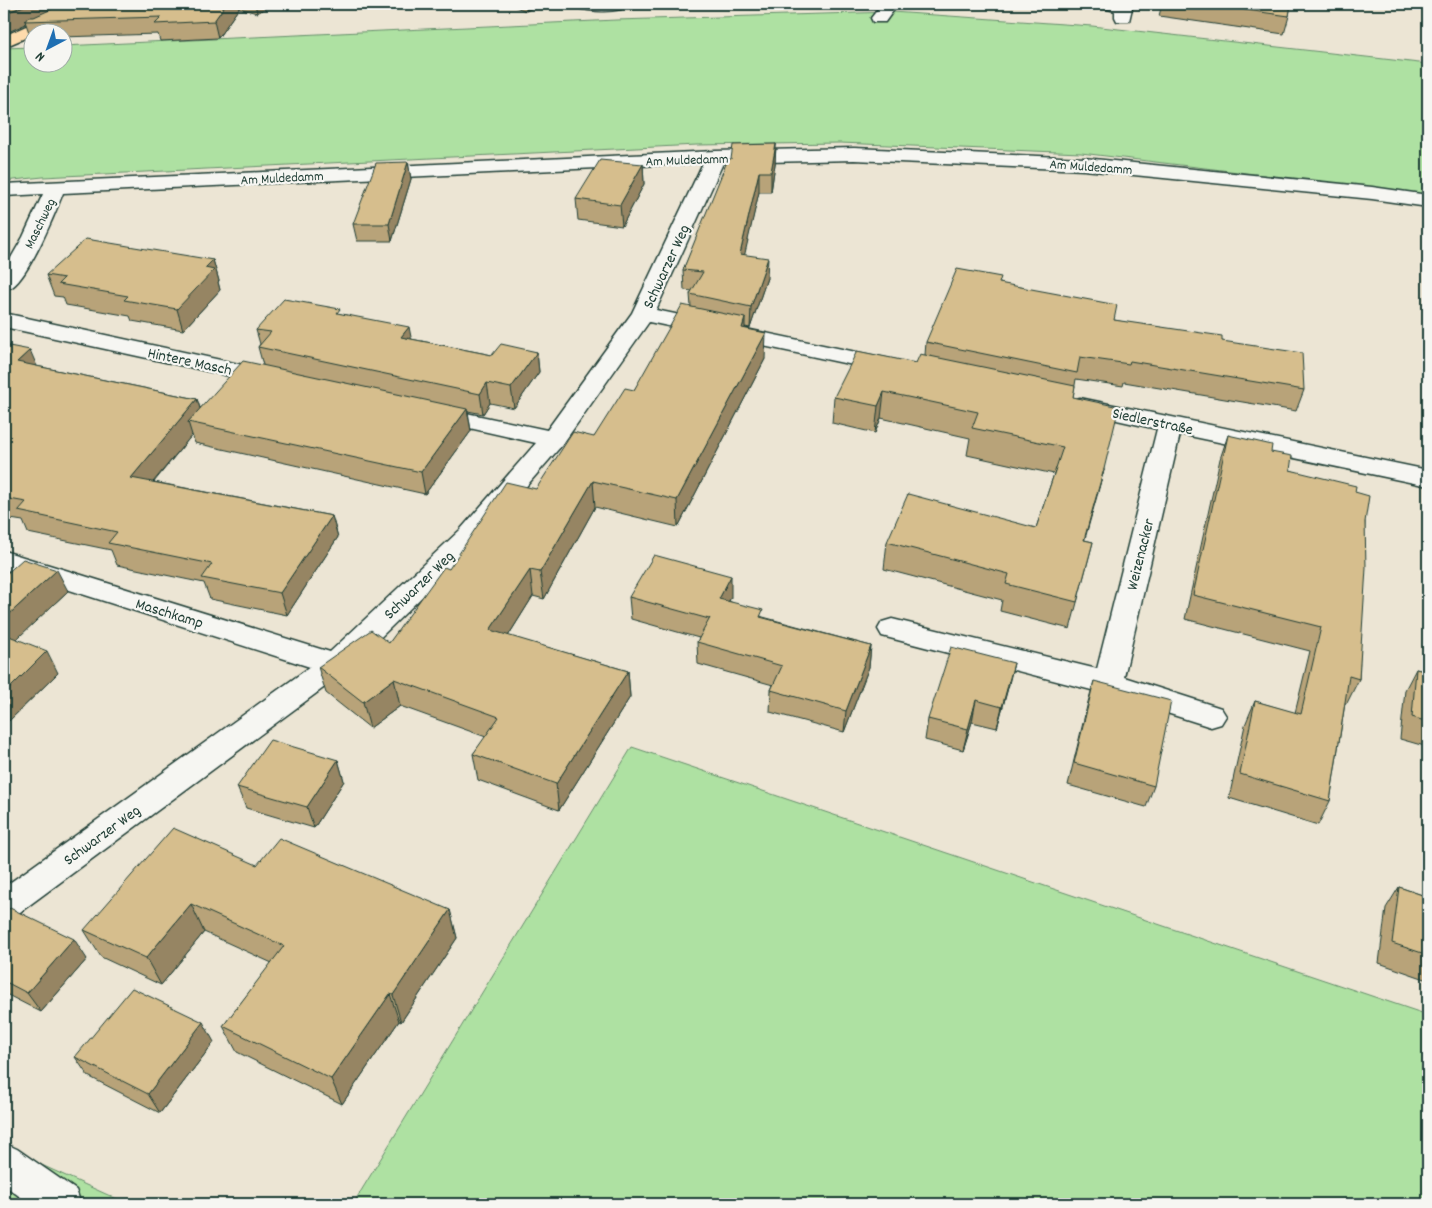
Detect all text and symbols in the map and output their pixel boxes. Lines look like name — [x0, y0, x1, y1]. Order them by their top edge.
north arrow — [22, 22, 72, 72]
text: N — [32, 46, 50, 66]
street label: Am Muldedamm — [645, 150, 729, 172]
street label: Am Muldedamm — [1049, 155, 1133, 181]
street label: Am Muldedamm — [240, 167, 324, 191]
street label: Maschweg — [20, 195, 62, 253]
street label: Schwarzer Weg — [638, 221, 697, 313]
street label: Hintere Masch — [145, 342, 234, 383]
street label: Siedlerstraße — [1110, 403, 1195, 442]
street label: Weizenacker — [1121, 516, 1161, 593]
street label: Schwarzer Weg — [379, 546, 460, 626]
street label: Maschkamp — [133, 593, 206, 636]
street label: Schwarzer Weg — [59, 800, 146, 872]

